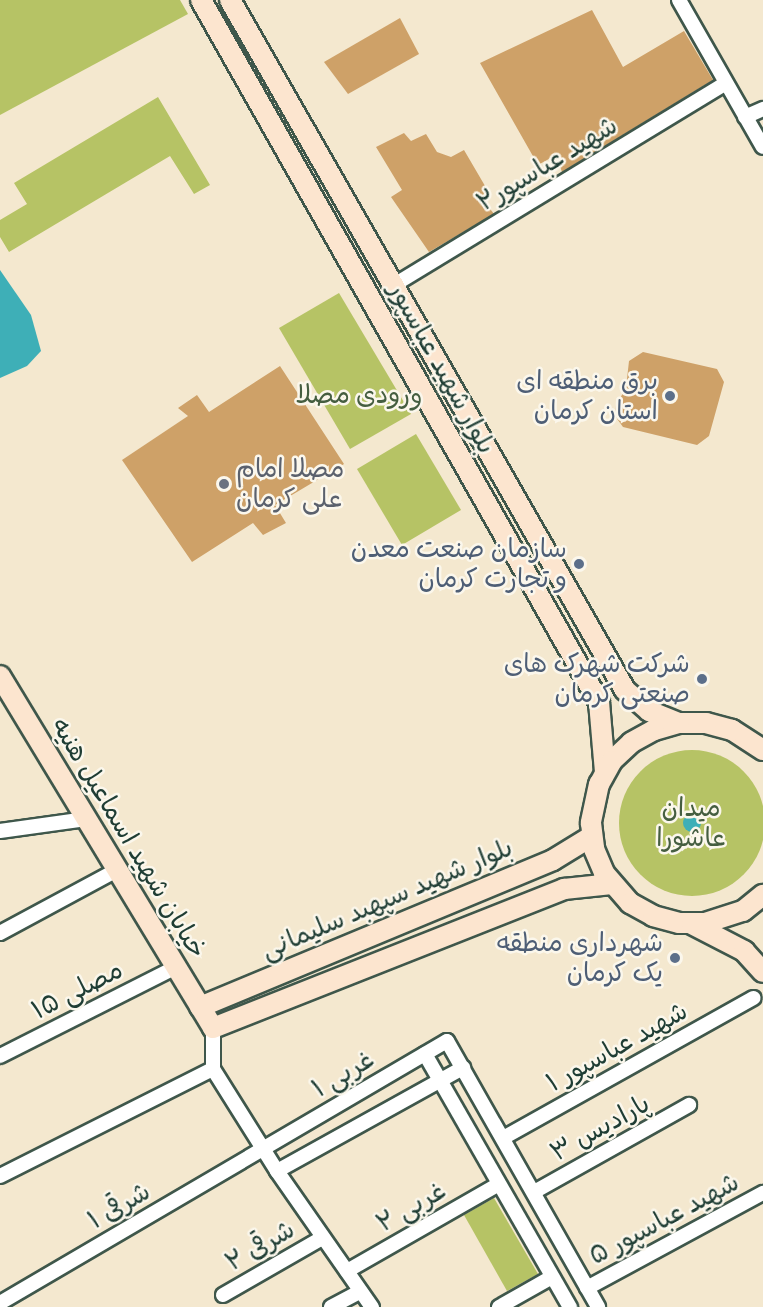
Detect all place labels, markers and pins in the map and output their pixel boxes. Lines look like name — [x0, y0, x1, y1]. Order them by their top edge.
place label: برق منطقه ای استان کرمان — [516, 365, 658, 426]
marker: برق منطقه ای استان کرمان — [663, 389, 677, 403]
place label: مصلا امام علی کرمان — [236, 453, 344, 514]
marker: مصلا امام علی کرمان — [217, 477, 231, 491]
place label: سازمان صنعت معدن و تجارت کرمان — [351, 533, 567, 594]
marker: سازمان صنعت معدن و تجارت کرمان — [572, 557, 586, 571]
place label: شرکت شهرک های صنعتی کرمان — [504, 648, 690, 710]
marker: شرکت شهرک های صنعتی کرمان — [695, 672, 709, 686]
place label: شهرداری منطقه یک کرمان — [497, 927, 663, 988]
marker: شهرداری منطقه یک کرمان — [668, 951, 682, 965]

